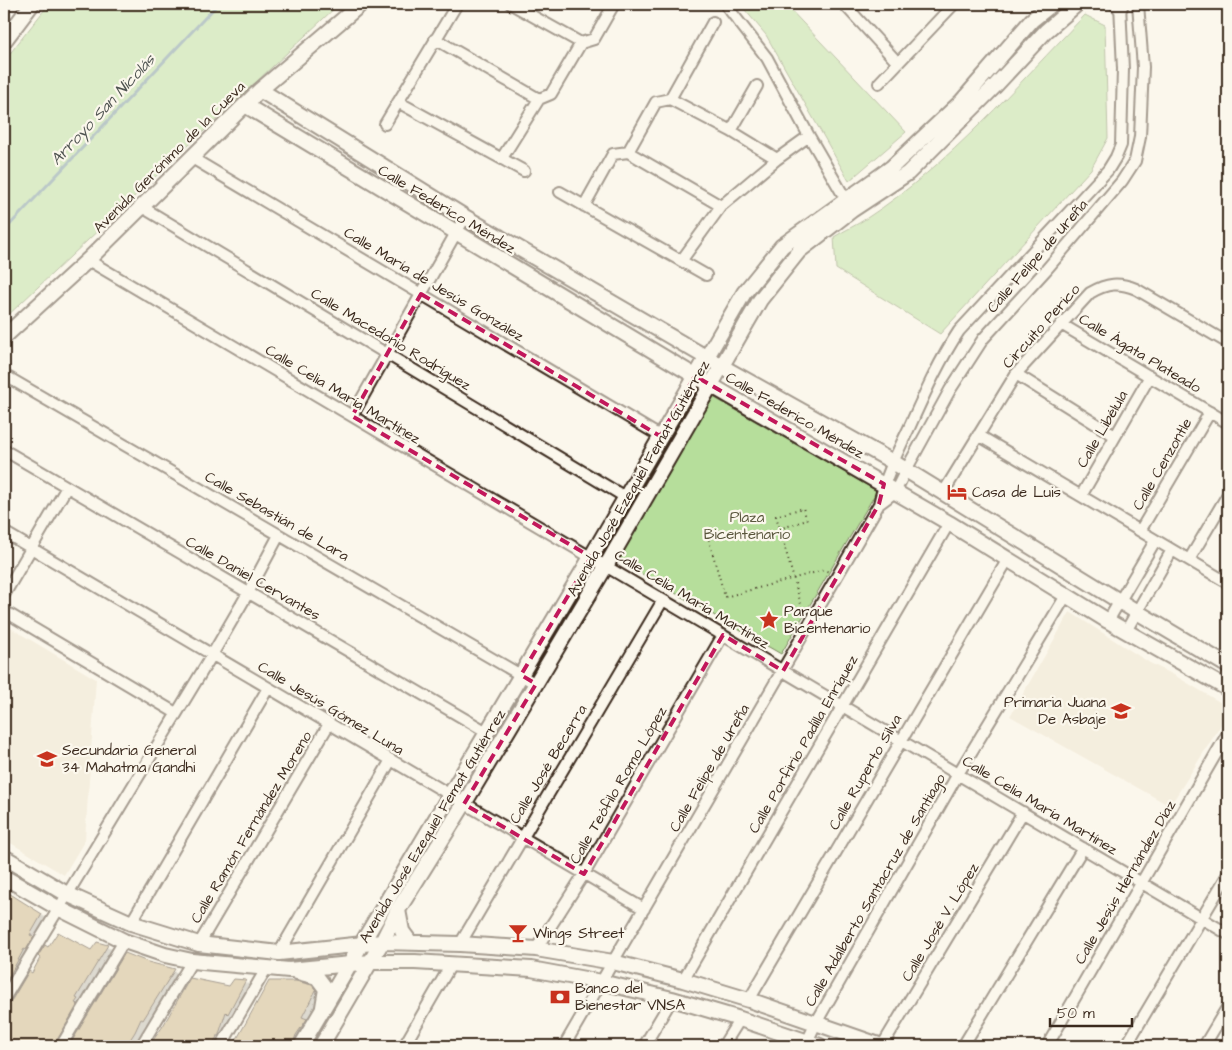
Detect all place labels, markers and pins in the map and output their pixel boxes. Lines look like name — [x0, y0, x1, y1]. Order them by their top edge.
hotel icon: Casa de Luis — [946, 481, 968, 503]
place label: Casa de Luis — [972, 482, 1062, 503]
place label: Parque Bicentenario — [784, 601, 871, 639]
place icon: Parque Bicentenario — [758, 609, 780, 631]
place label: Primaria Juana De Asbaje — [1004, 692, 1106, 730]
school or university icon: Primaria Juana De Asbaje — [1110, 700, 1132, 722]
place label: Secundaria General 34 Mahatma Gandhi — [62, 740, 196, 778]
school or university icon: Secundaria General 34 Mahatma Gandhi — [36, 748, 58, 770]
bar icon: Wings Street — [507, 922, 529, 944]
place label: Wings Street — [533, 923, 624, 945]
place label: Banco del Bienestar VNSA — [575, 978, 686, 1016]
bank icon: Banco del Bienestar VNSA — [549, 986, 571, 1008]

